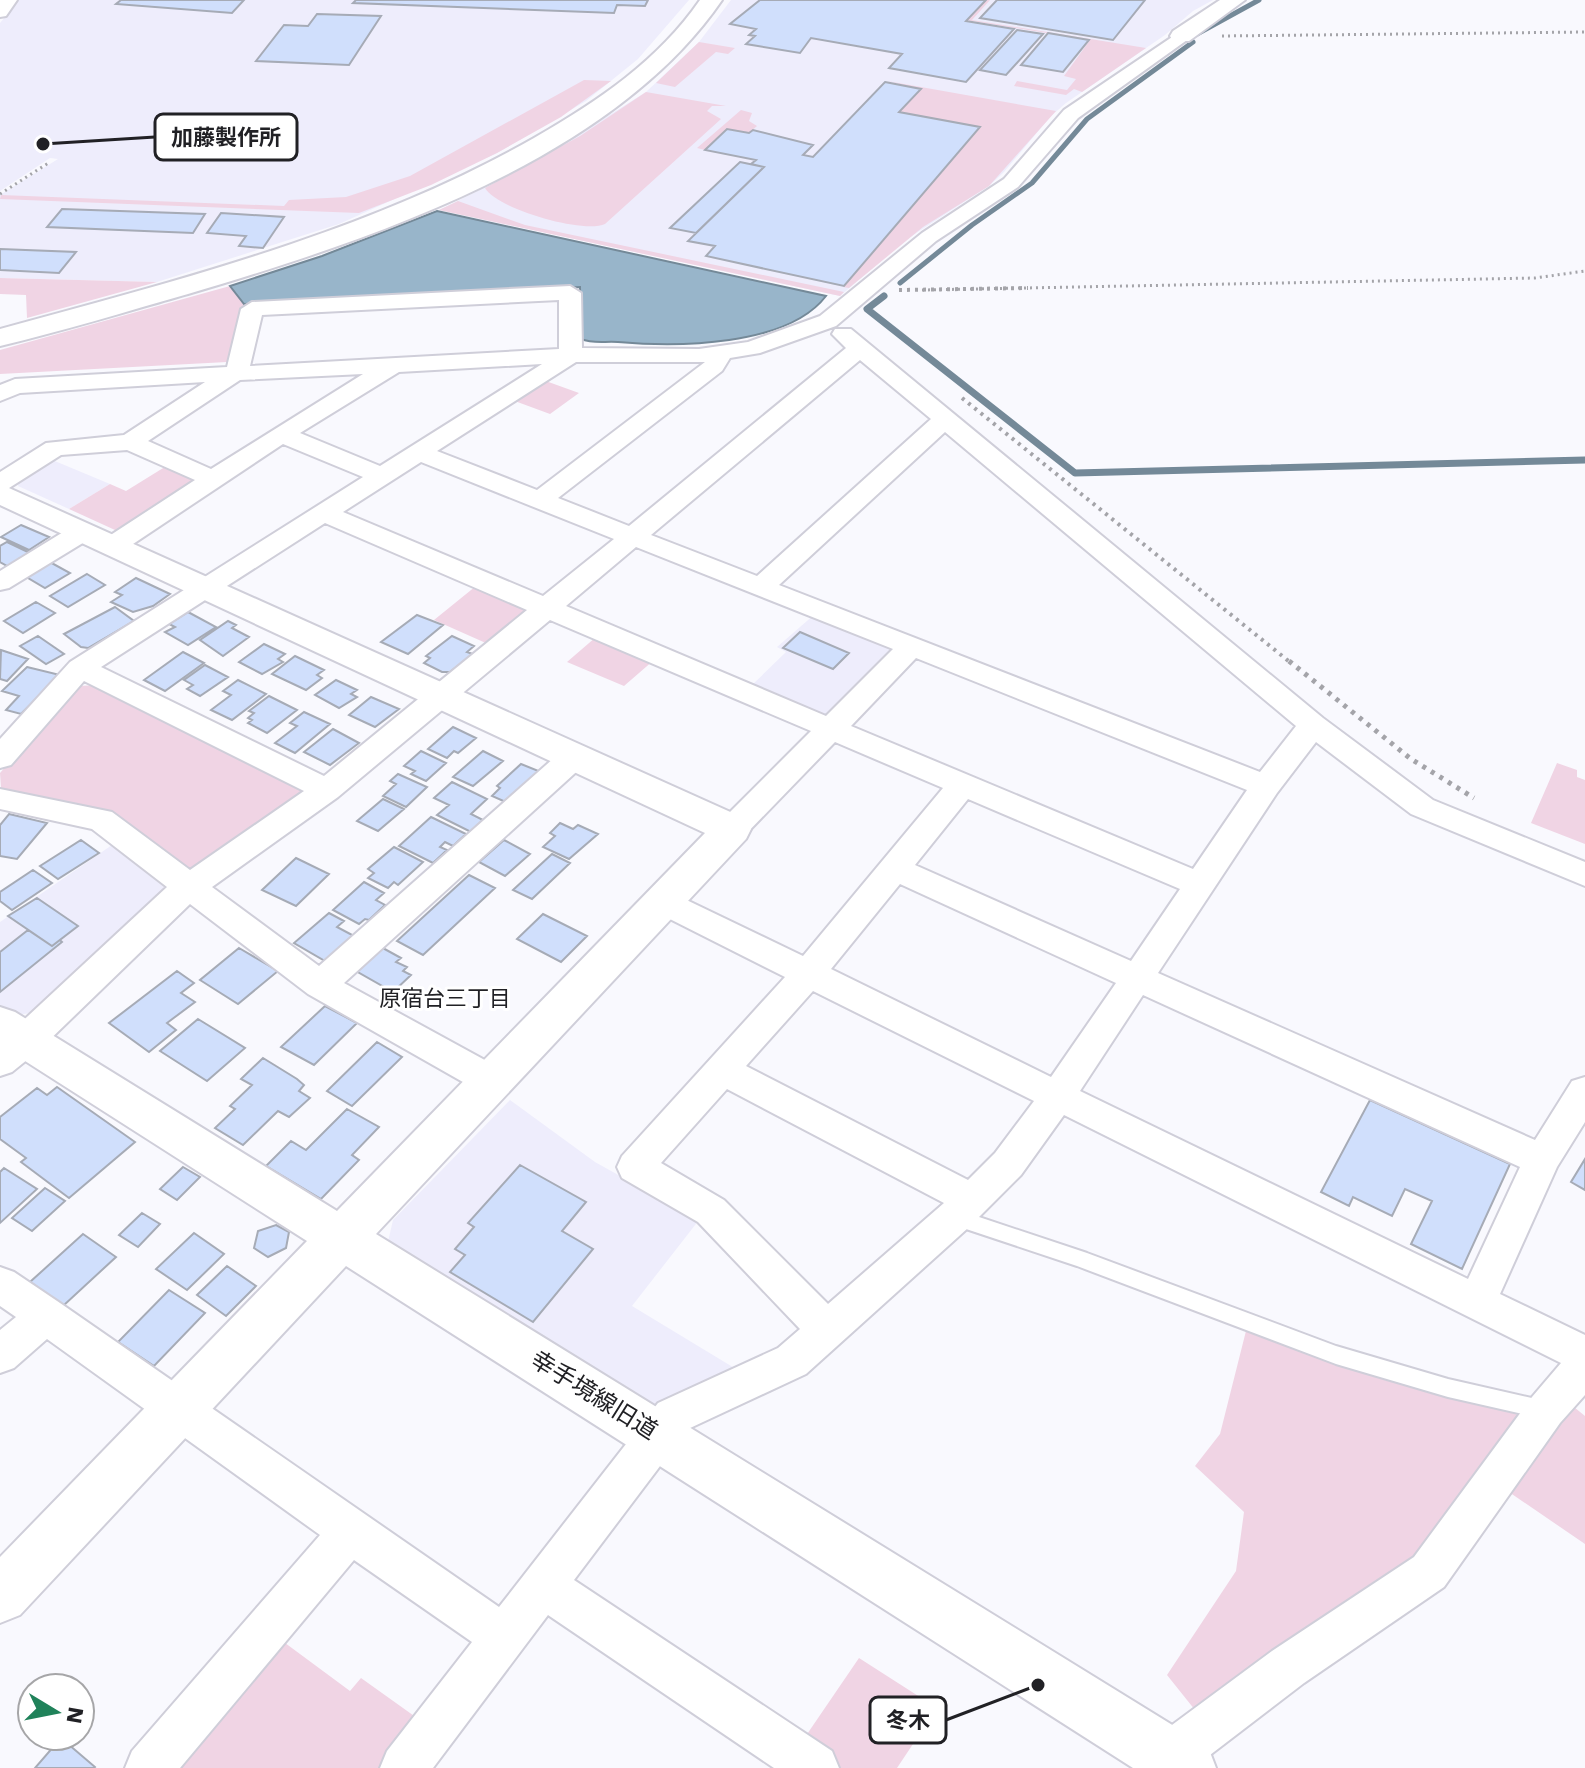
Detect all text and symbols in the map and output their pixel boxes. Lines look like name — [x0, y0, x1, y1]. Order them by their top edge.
callout: 加藤製作所 — [155, 114, 297, 160]
text: 加藤製作所 — [171, 125, 281, 150]
district label: 原宿台三丁目 — [379, 986, 511, 1011]
street label: 幸手境線旧道 — [526, 1345, 662, 1445]
north arrow — [16, 1672, 96, 1752]
callout: 冬木 — [870, 1697, 946, 1743]
text: N — [61, 1705, 89, 1726]
text: 冬木 — [886, 1708, 930, 1733]

